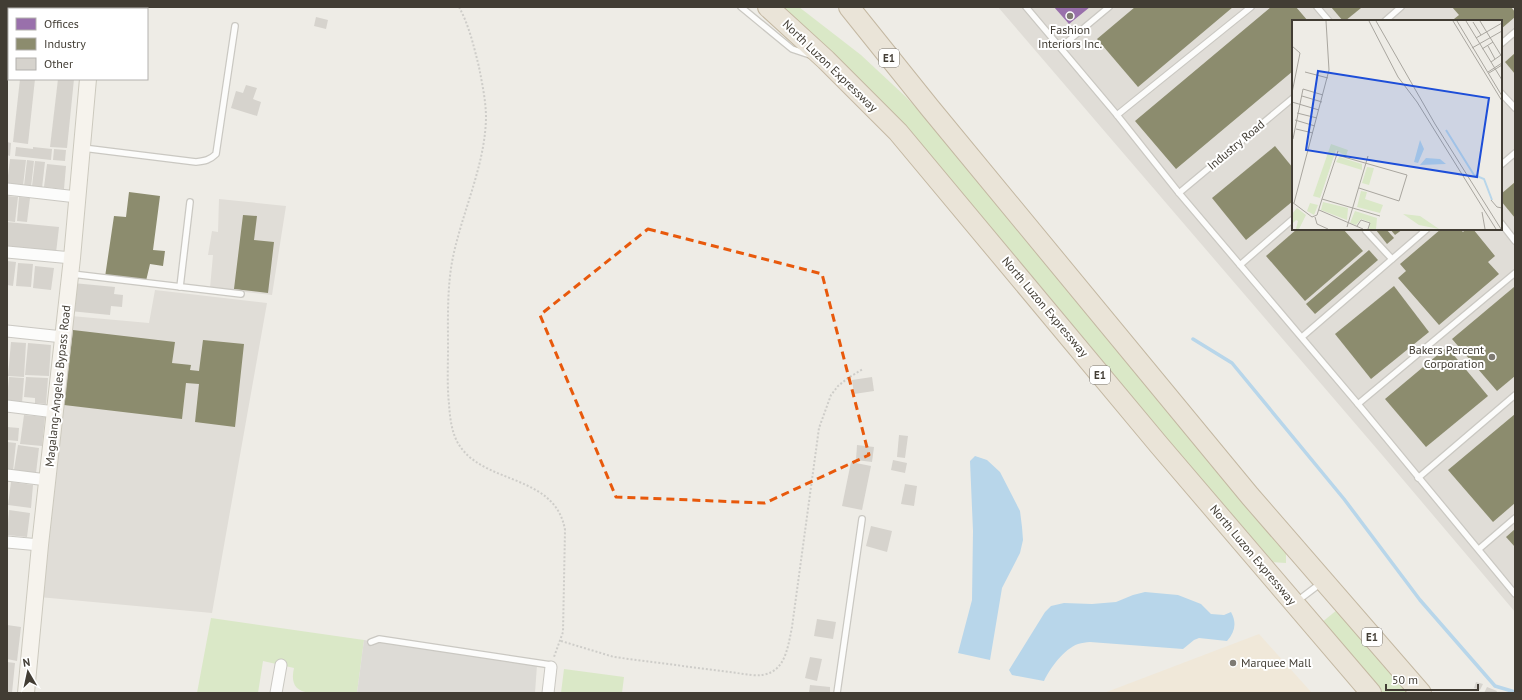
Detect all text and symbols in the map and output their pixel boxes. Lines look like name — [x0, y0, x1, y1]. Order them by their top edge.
legend — [8, 8, 148, 80]
marker: Fashion Interiors Inc. — [1065, 11, 1075, 21]
text: Offices — [44, 16, 79, 31]
street label: North Luzon Expressway — [780, 16, 881, 115]
inset map — [1292, 20, 1502, 230]
place label: Fashion Interiors Inc. — [1038, 22, 1102, 51]
text: Industry — [44, 36, 86, 51]
road number: E1 — [879, 49, 899, 67]
text: Other — [44, 56, 73, 71]
street label: Industry Road — [1204, 116, 1267, 173]
street label: North Luzon Expressway — [999, 253, 1092, 360]
street label: Magalang-Angeles Bypass Road — [42, 304, 73, 467]
place label: Bakers Percent Corporation — [1409, 342, 1484, 371]
marker: Bakers Percent Corporation — [1487, 352, 1497, 362]
road number: E1 — [1090, 366, 1110, 384]
street label: North Luzon Expressway — [1207, 501, 1300, 608]
road number: E1 — [1362, 628, 1382, 646]
north arrow — [8, 652, 48, 692]
text: N — [22, 655, 31, 670]
place label: Marquee Mall — [1241, 655, 1312, 670]
marker: Marquee Mall — [1228, 658, 1238, 668]
scale bar — [1386, 666, 1478, 692]
text: 50 m — [1392, 672, 1418, 687]

